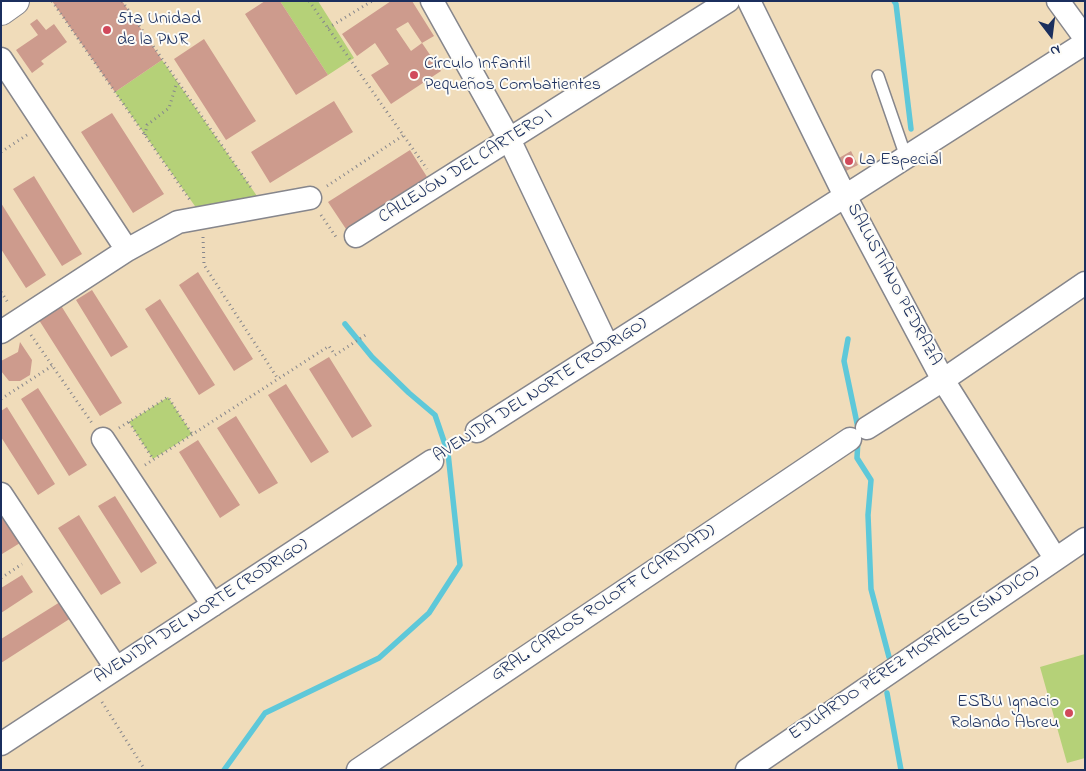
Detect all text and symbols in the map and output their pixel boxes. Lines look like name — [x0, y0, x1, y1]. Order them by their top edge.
place label: 5ta Unidad de la PNR — [117, 9, 201, 52]
north arrow — [1026, 10, 1076, 60]
marker: 5ta Unidad de la PNR — [101, 24, 113, 36]
text: N — [1048, 39, 1062, 61]
place label: Círculo Infantil Pequeños Combatientes — [424, 54, 601, 96]
marker: Círculo Infantil Pequeños Combatientes — [408, 69, 420, 81]
street label: CALLEJÓN DEL CARTERO I — [375, 105, 557, 229]
place label: La Especial — [859, 150, 942, 172]
marker: La Especial — [843, 155, 855, 167]
street label: SALUSTIANO PEDRAZA — [841, 200, 945, 370]
street label: AVENIDA DEL NORTE (RODRIGO) — [430, 314, 652, 468]
street label: GRAL. CARLOS ROLOFF (CARIDAD) — [488, 521, 720, 687]
street label: AVENIDA DEL NORTE (RODRIGO) — [91, 535, 313, 689]
street label: EDUARDO PÉREZ MORALES (SÍNDICO) — [786, 562, 1044, 746]
place label: ESBU Ignacio Rolando Abreu — [950, 692, 1059, 734]
marker: ESBU Ignacio Rolando Abreu — [1063, 707, 1075, 719]

